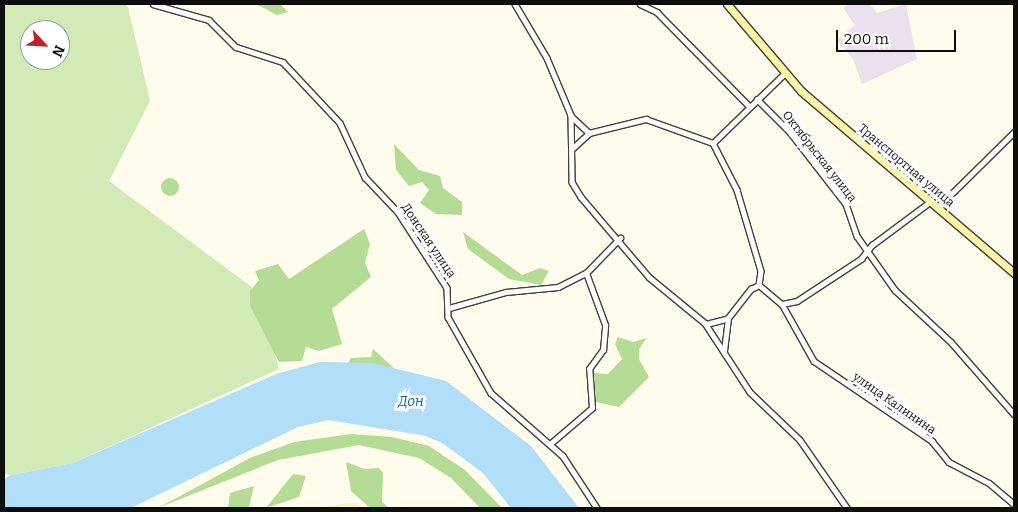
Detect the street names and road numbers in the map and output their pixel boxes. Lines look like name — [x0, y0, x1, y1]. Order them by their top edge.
street label: Октябрьская улица — [779, 108, 859, 206]
street label: Транспортная улица — [855, 122, 957, 210]
street label: Донская улица — [398, 201, 458, 281]
street label: улица Калинина — [850, 370, 938, 438]

